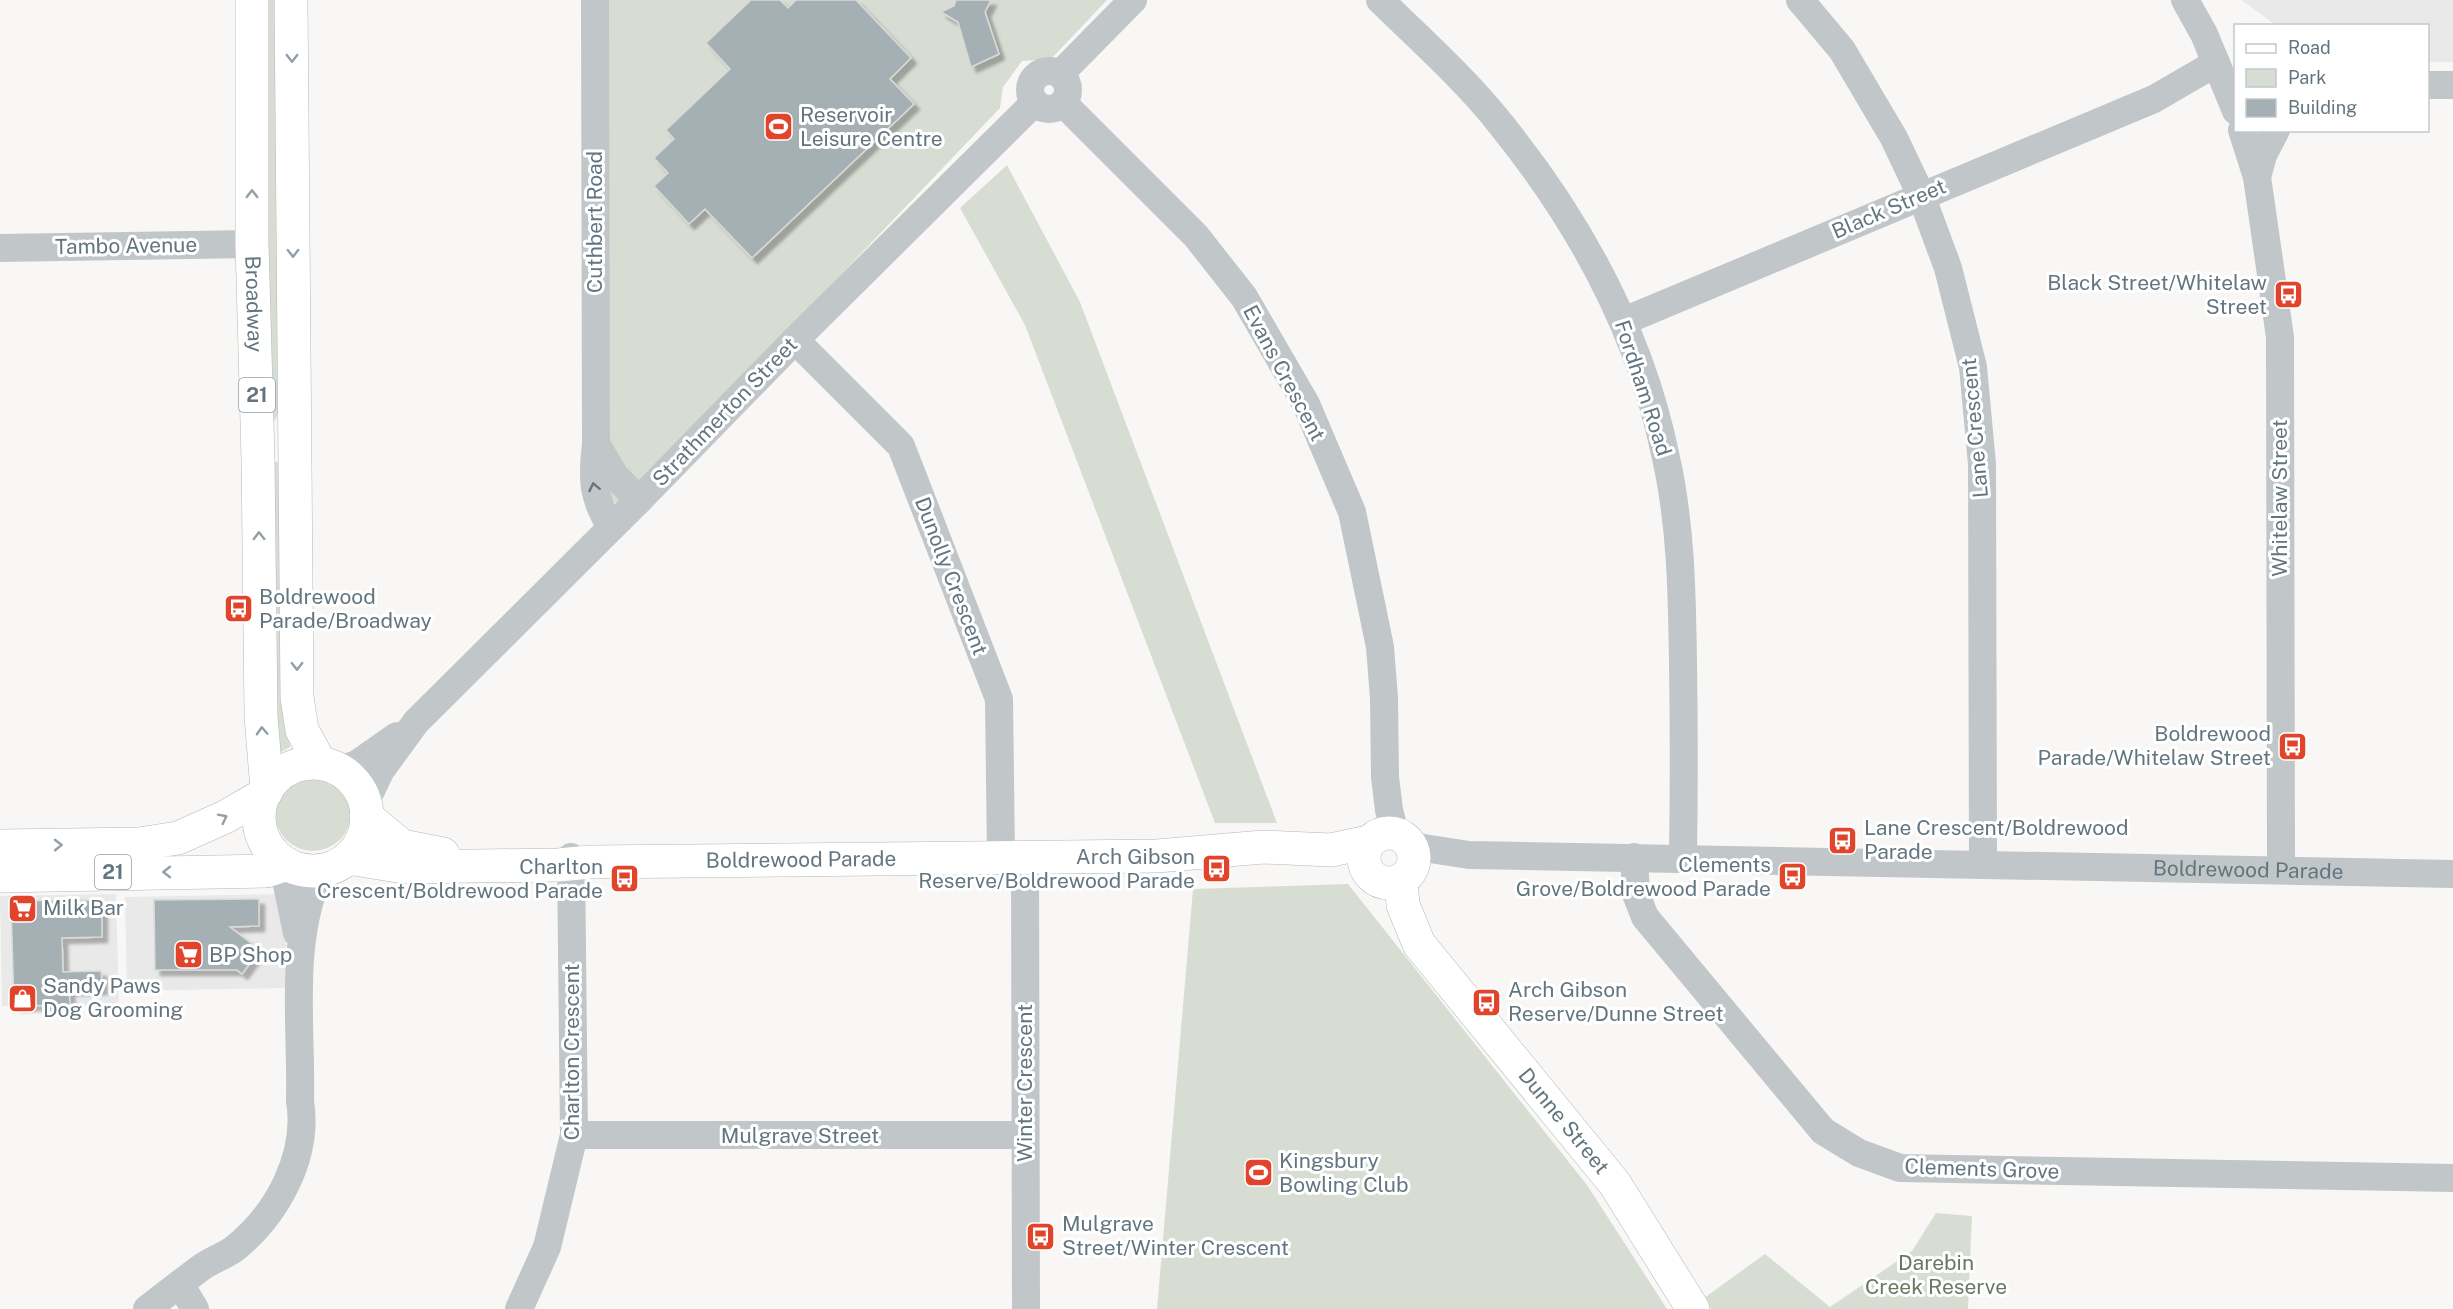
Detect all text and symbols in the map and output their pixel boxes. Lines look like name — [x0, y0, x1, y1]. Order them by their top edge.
legend — [2234, 24, 2429, 132]
text: Road — [2288, 37, 2331, 58]
one-way arrow — [285, 54, 298, 63]
text: Park — [2288, 67, 2326, 88]
text: Building — [2288, 97, 2357, 118]
place label: Reservoir Leisure Centre — [800, 102, 943, 151]
sports icon: Reservoir Leisure Centre — [763, 111, 795, 143]
street label: Cuthbert Road — [582, 151, 607, 293]
street label: Black Street — [1828, 173, 1950, 244]
one-way arrow — [246, 190, 258, 199]
street label: Tambo Avenue — [55, 232, 197, 259]
one-way arrow — [287, 249, 299, 258]
street label: Broadway — [240, 255, 268, 353]
place label: Black Street/Whitelaw Street — [2047, 270, 2267, 319]
bus stop icon: Black Street/Whitelaw Street — [2272, 279, 2304, 311]
street label: Evans Crescent — [1238, 301, 1331, 445]
street label: Fordham Road — [1610, 317, 1677, 459]
street label: Strathmerton Street — [647, 332, 802, 491]
street label: Lane Crescent — [1956, 357, 1993, 499]
road number: 21 — [239, 378, 275, 412]
street label: Whitelaw Street — [2267, 419, 2292, 577]
one-way arrow — [588, 482, 601, 492]
street label: Dunolly Crescent — [910, 493, 993, 658]
one-way arrow — [253, 532, 265, 541]
place label: Boldrewood Parade/Broadway — [259, 584, 432, 633]
bus stop icon: Boldrewood Parade/Broadway — [222, 593, 254, 625]
one-way arrow — [291, 661, 303, 670]
place label: Boldrewood Parade/Whitelaw Street — [2038, 721, 2271, 770]
one-way arrow — [255, 727, 268, 736]
bus stop icon: Boldrewood Parade/Whitelaw Street — [2276, 730, 2308, 762]
one-way arrow — [216, 813, 227, 825]
place label: Lane Crescent/Boldrewood Parade — [1864, 815, 2129, 864]
bus stop icon: Lane Crescent/Boldrewood Parade — [1827, 824, 1859, 856]
one-way arrow — [54, 839, 63, 851]
place label: Arch Gibson Reserve/Boldrewood Parade — [918, 844, 1195, 893]
street label: Boldrewood Parade — [706, 846, 897, 873]
place label: Clements Grove/Boldrewood Parade — [1516, 852, 1771, 901]
bus stop icon: Arch Gibson Reserve/Boldrewood Parade — [1200, 853, 1232, 885]
place label: Charlton Crescent/Boldrewood Parade — [317, 854, 603, 903]
road number: 21 — [95, 855, 131, 889]
street label: Boldrewood Parade — [2153, 855, 2344, 884]
bus stop icon: Clements Grove/Boldrewood Parade — [1776, 861, 1808, 893]
bus stop icon: Charlton Crescent/Boldrewood Parade — [608, 863, 640, 895]
one-way arrow — [163, 866, 172, 878]
supermarket icon: Milk Bar — [6, 892, 38, 924]
place label: Milk Bar — [43, 895, 124, 920]
supermarket icon: BP Shop — [172, 939, 204, 971]
place label: BP Shop — [209, 942, 292, 967]
street label: Charlton Crescent — [559, 964, 584, 1140]
place label: Sandy Paws Dog Grooming — [43, 973, 183, 1022]
place label: Arch Gibson Reserve/Dunne Street — [1508, 977, 1724, 1026]
shop icon: Sandy Paws Dog Grooming — [6, 982, 38, 1014]
bus stop icon: Arch Gibson Reserve/Dunne Street — [1471, 986, 1503, 1018]
street label: Winter Crescent — [1012, 1004, 1037, 1162]
street label: Dunne Street — [1513, 1063, 1615, 1179]
street label: Mulgrave Street — [721, 1123, 879, 1148]
place label: Kingsbury Bowling Club — [1279, 1148, 1408, 1197]
street label: Clements Grove — [1904, 1153, 2060, 1184]
sports icon: Kingsbury Bowling Club — [1242, 1157, 1274, 1189]
place label: Mulgrave Street/Winter Crescent — [1062, 1211, 1289, 1260]
bus stop icon: Mulgrave Street/Winter Crescent — [1025, 1220, 1057, 1252]
park label: Darebin Creek Reserve — [1865, 1250, 2007, 1299]

